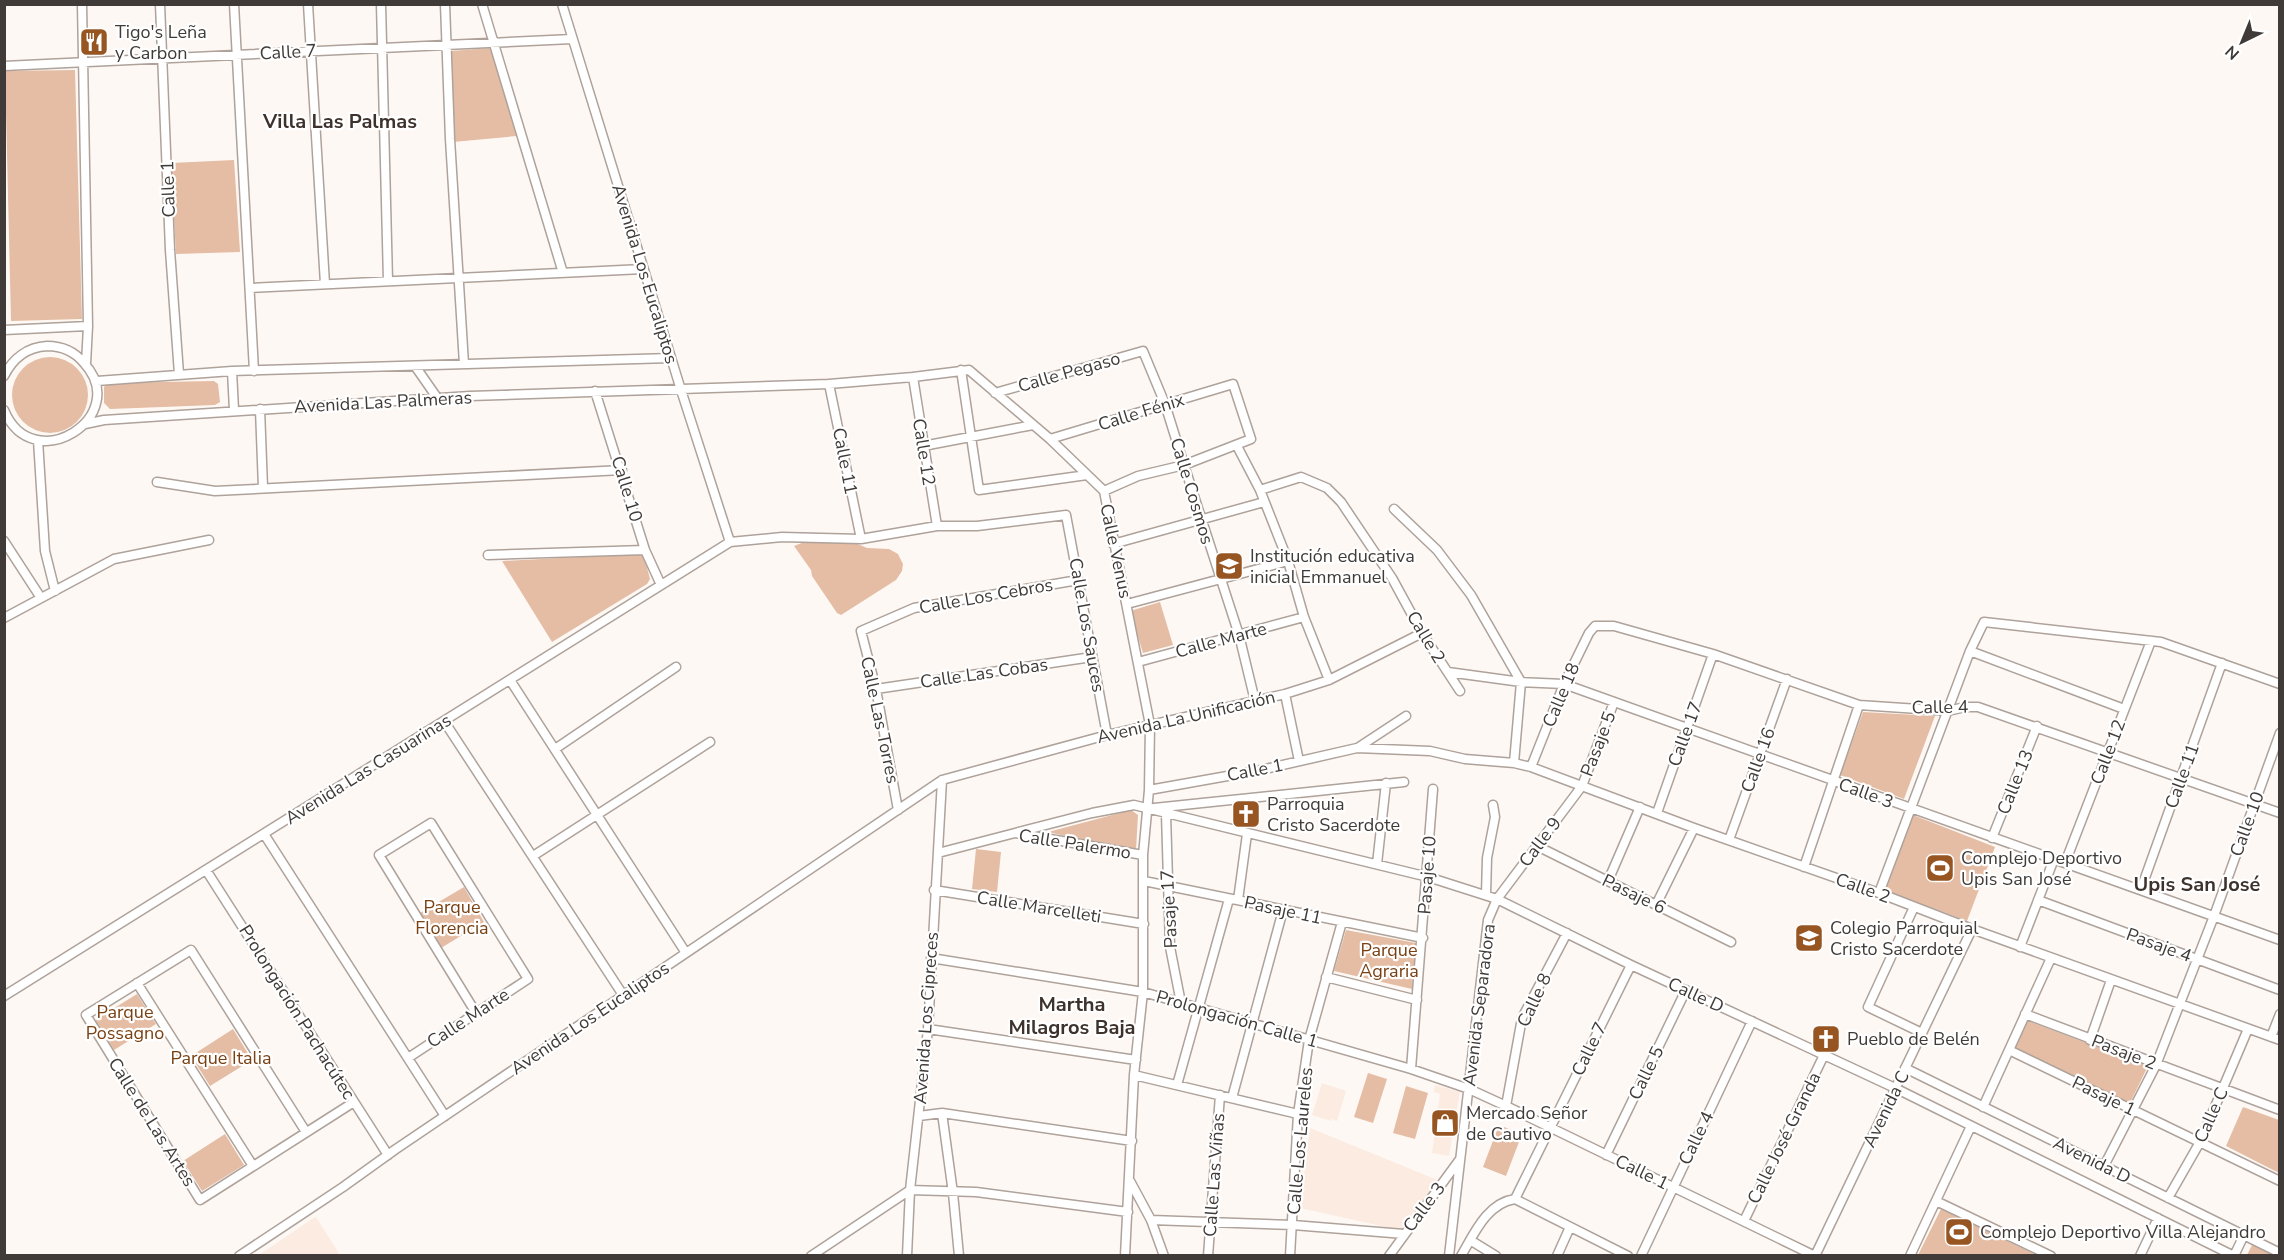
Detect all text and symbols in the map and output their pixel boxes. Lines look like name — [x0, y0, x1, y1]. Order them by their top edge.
north arrow — [2212, 12, 2272, 72]
place label: Tigo's Leña y Carbon — [115, 20, 207, 65]
restaurant icon: Tigo's Leña y Carbon — [78, 26, 110, 58]
street label: Calle 7 — [259, 39, 317, 65]
text: N — [2221, 40, 2244, 64]
district label: Villa Las Palmas — [262, 108, 417, 135]
street label: Calle 1 — [155, 160, 181, 218]
street label: Avenida Los Eucaliptos — [606, 181, 684, 367]
street label: Calle Pegaso — [1015, 346, 1123, 398]
street label: Avenida Las Palmeras — [293, 385, 473, 419]
street label: Calle Fénix — [1095, 387, 1188, 436]
street label: Calle 12 — [907, 417, 941, 487]
street label: Calle 11 — [827, 425, 863, 497]
street label: Calle Cosmos — [1164, 435, 1220, 547]
street label: Calle 10 — [606, 453, 648, 525]
street label: Calle Venus — [1094, 502, 1138, 600]
place label: Institución educativa inicial Emmanuel — [1250, 544, 1415, 589]
school or university icon: Institución educativa inicial Emmanuel — [1213, 550, 1245, 582]
street label: Calle Los Sauces — [1063, 556, 1111, 694]
street label: Calle Los Cebros — [917, 572, 1055, 620]
street label: Calle 2 — [1401, 606, 1451, 668]
street label: Calle Marte — [1173, 616, 1269, 664]
street label: Calle Las Cobas — [918, 652, 1050, 694]
street label: Calle Las Torres — [855, 654, 905, 786]
street label: Calle 18 — [1537, 659, 1585, 731]
street label: Avenida La Unificación — [1094, 685, 1278, 749]
street label: Calle 4 — [1911, 695, 1969, 719]
street label: Calle 17 — [1662, 698, 1708, 770]
street label: Avenida Las Casuarinas — [280, 708, 456, 830]
street label: Pasaje 5 — [1575, 708, 1621, 780]
street label: Calle 12 — [2085, 716, 2131, 788]
street label: Calle 16 — [1735, 724, 1781, 796]
street label: Calle 11 — [2159, 740, 2205, 812]
street label: Calle 13 — [1991, 746, 2039, 818]
street label: Calle 1 — [1225, 753, 1285, 787]
street label: Calle 3 — [1835, 772, 1897, 814]
street label: Calle 10 — [2224, 788, 2270, 860]
place label: Parroquia Cristo Sacerdote — [1267, 792, 1400, 837]
church icon: Parroquia Cristo Sacerdote — [1230, 798, 1262, 830]
street label: Calle 9 — [1513, 812, 1567, 872]
street label: Calle Palermo — [1017, 823, 1133, 865]
street label: Pasaje 10 — [1412, 835, 1442, 915]
place label: Complejo Deportivo Upis San José — [1961, 846, 2122, 891]
sports icon: Complejo Deportivo Upis San José — [1924, 852, 1956, 884]
street label: Calle 2 — [1832, 867, 1894, 909]
street label: Pasaje 6 — [1598, 868, 1670, 920]
street label: Pasaje 17 — [1155, 869, 1183, 949]
district label: Upis San José — [2134, 871, 2261, 898]
street label: Calle Marcelleti — [975, 885, 1103, 929]
street label: Pasaje 11 — [1242, 890, 1324, 930]
park label: Parque Florencia — [415, 895, 489, 940]
place label: Colegio Parroquial Cristo Sacerdote — [1830, 916, 1979, 961]
street label: Prolongación Pachacútec — [233, 920, 361, 1104]
street label: Avenida Separadora — [1457, 922, 1501, 1088]
school or university icon: Colegio Parroquial Cristo Sacerdote — [1793, 922, 1825, 954]
street label: Pasaje 4 — [2123, 922, 2195, 968]
street label: Avenida Los Cipreces — [908, 931, 944, 1105]
park label: Parque Agraria — [1359, 938, 1419, 983]
street label: Avenida Los Eucaliptos — [506, 956, 674, 1080]
street label: Calle 8 — [1511, 969, 1557, 1031]
street label: Calle D — [1664, 972, 1728, 1018]
street label: Calle Marte — [422, 982, 514, 1054]
street label: Prolongación Calle 1 — [1153, 984, 1321, 1054]
district label: Martha Milagros Baja — [1008, 991, 1136, 1041]
park label: Parque Possagno — [86, 1000, 164, 1045]
street label: Calle 7 — [1566, 1018, 1612, 1080]
church icon: Pueblo de Belén — [1810, 1023, 1842, 1055]
place label: Pueblo de Belén — [1847, 1027, 1980, 1051]
street label: Pasaje 2 — [2088, 1029, 2160, 1075]
street label: Calle 5 — [1623, 1042, 1669, 1104]
park label: Parque Italia — [170, 1046, 272, 1070]
street label: Calle de Las Artes — [103, 1053, 201, 1191]
street label: Calle Los Laureles — [1282, 1066, 1318, 1216]
street label: Avenida C — [1857, 1067, 1915, 1151]
street label: Calle José Granda — [1742, 1068, 1826, 1208]
street label: Pasaje 1 — [2068, 1070, 2140, 1122]
street label: Calle C — [2188, 1084, 2234, 1146]
place label: Mercado Señor de Cautivo — [1466, 1101, 1588, 1146]
shop icon: Mercado Señor de Cautivo — [1429, 1107, 1461, 1139]
street label: Calle 4 — [1673, 1107, 1719, 1169]
street label: Calle Las Viñas — [1198, 1112, 1230, 1238]
street label: Avenida D — [2049, 1131, 2135, 1189]
street label: Calle 1 — [1611, 1149, 1673, 1195]
street label: Calle 3 — [1397, 1177, 1451, 1237]
sports icon: Complejo Deportivo Villa Alejandro — [1943, 1216, 1975, 1248]
place label: Complejo Deportivo Villa Alejandro — [1980, 1220, 2266, 1244]

